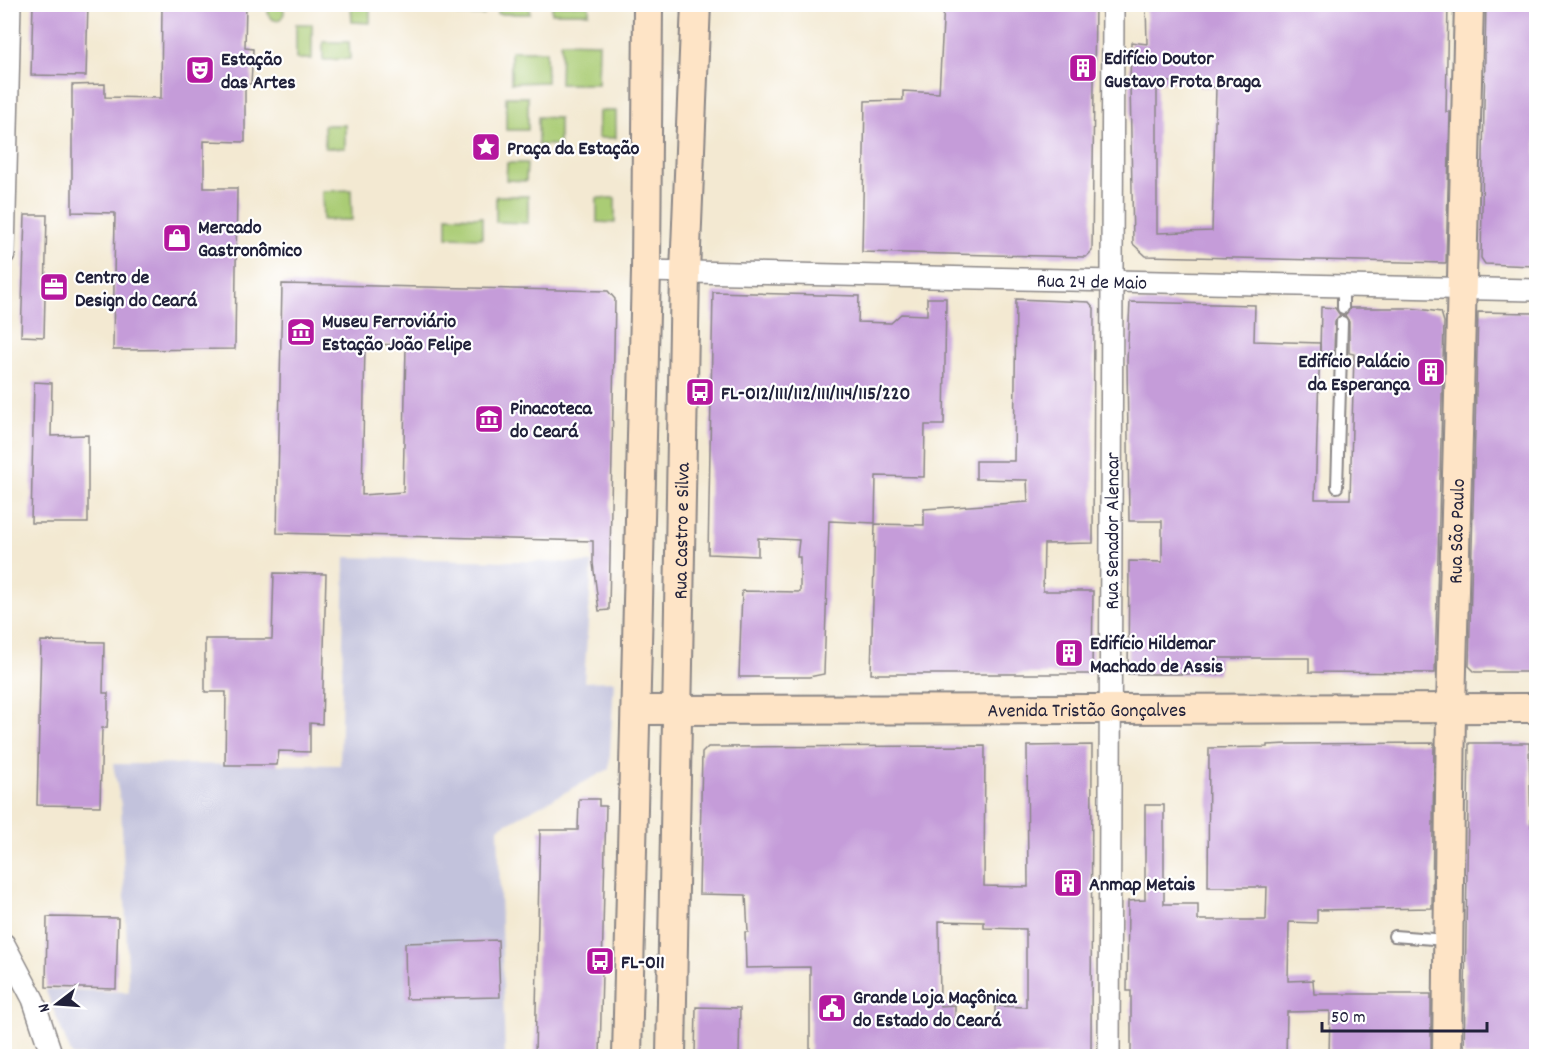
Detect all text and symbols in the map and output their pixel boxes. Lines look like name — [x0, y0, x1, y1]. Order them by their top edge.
place label: Edifício Doutor Gustavo Frota Braga — [1104, 46, 1261, 97]
place label: Estação das Artes — [221, 47, 296, 98]
building icon: Edifício Doutor Gustavo Frota Braga — [1067, 52, 1099, 84]
theatre icon: Estação das Artes — [184, 54, 216, 86]
place icon: Praça da Estação — [470, 131, 502, 163]
place label: Praça da Estação — [507, 136, 639, 164]
place label: Mercado Gastronômico — [198, 215, 302, 266]
shop icon: Mercado Gastronômico — [161, 222, 193, 254]
place label: Centro de Design do Ceará — [75, 265, 198, 316]
street label: Rua 24 de Maio — [1036, 268, 1147, 299]
office icon: Centro de Design do Ceará — [38, 271, 70, 303]
place label: Museu Ferroviário Estação João Felipe — [322, 309, 472, 360]
museum icon: Museu Ferroviário Estação João Felipe — [285, 316, 317, 348]
place label: Edifício Palácio da Esperança — [1298, 349, 1411, 400]
building icon: Edifício Palácio da Esperança — [1415, 356, 1447, 388]
bus stop icon: FL-012/111/112/111/114/115/220 — [684, 376, 716, 408]
place label: FL-012/111/112/111/114/115/220 — [721, 381, 910, 409]
place label: Pinacoteca do Ceará — [510, 396, 593, 447]
museum icon: Pinacoteca do Ceará — [473, 403, 505, 435]
street label: Rua Senador Alencar — [1100, 452, 1128, 610]
street label: Rua Castro e Silva — [668, 462, 699, 600]
street label: Rua São Paulo — [1443, 478, 1474, 584]
place label: Edifício Hildemar Machado de Assis — [1090, 631, 1223, 682]
building icon: Edifício Hildemar Machado de Assis — [1053, 637, 1085, 669]
street label: Avenida Tristão Gonçalves — [988, 698, 1186, 726]
building icon: Anmap Metais — [1052, 867, 1084, 899]
place label: Anmap Metais — [1089, 872, 1195, 900]
bus stop icon: FL-011 — [584, 945, 616, 977]
place label: FL-011 — [621, 950, 665, 978]
north arrow — [27, 974, 87, 1034]
place label: Grande Loja Maçônica do Estado do Ceará — [853, 985, 1017, 1036]
public building icon: Grande Loja Maçônica do Estado do Ceará — [816, 992, 848, 1024]
scale bar — [1322, 995, 1487, 1033]
text: N — [33, 1000, 57, 1015]
text: 50 m — [1331, 1006, 1366, 1031]

